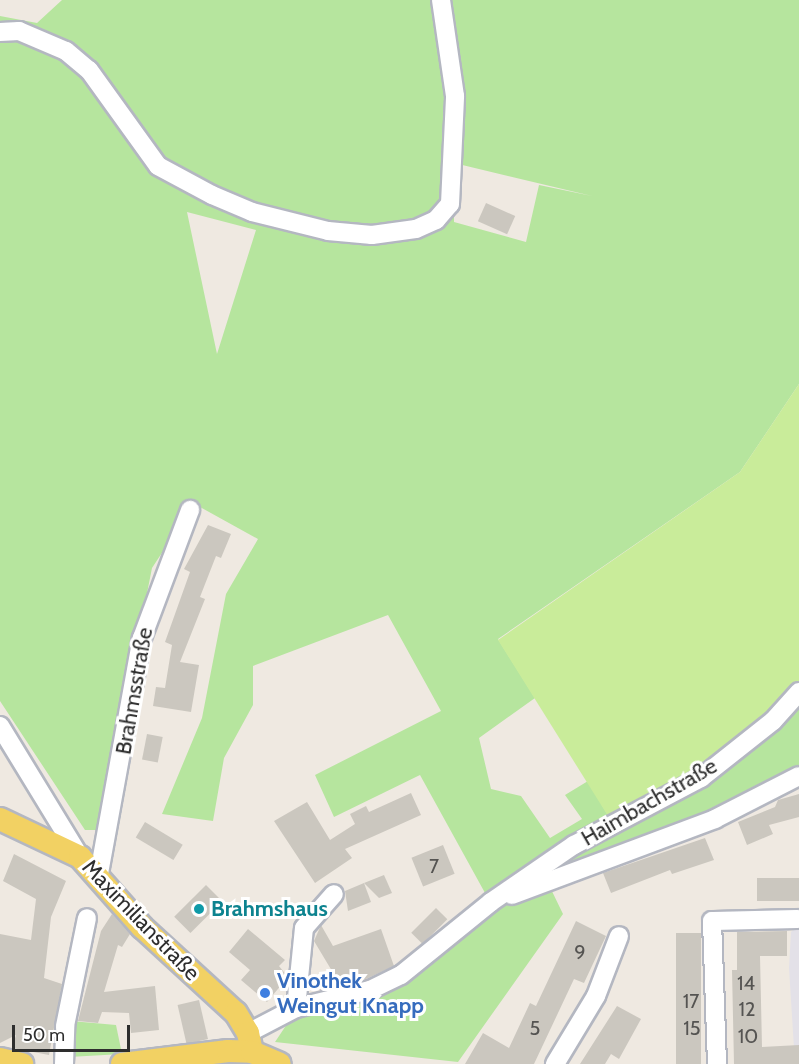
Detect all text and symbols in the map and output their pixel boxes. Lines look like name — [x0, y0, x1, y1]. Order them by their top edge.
street label: Brahmsstraße — [110, 625, 158, 757]
street label: Haimbachstraße — [576, 753, 722, 851]
street label: Maximilianstraße — [77, 854, 205, 986]
house number: 7 — [429, 854, 439, 878]
place label: Brahmshaus — [211, 896, 328, 922]
marker: Brahmshaus — [192, 902, 206, 916]
house number: 9 — [574, 940, 586, 964]
place label: Vinothek Weingut Knapp — [277, 967, 424, 1018]
house number: 14 — [737, 971, 755, 995]
marker: Vinothek Weingut Knapp — [258, 986, 272, 1000]
house number: 17 — [683, 989, 699, 1013]
house number: 12 — [739, 997, 755, 1021]
scale bar — [15, 1013, 134, 1051]
house number: 5 — [530, 1016, 540, 1040]
house number: 15 — [683, 1016, 701, 1040]
text: 50 m — [23, 1024, 65, 1046]
house number: 10 — [738, 1024, 758, 1048]

